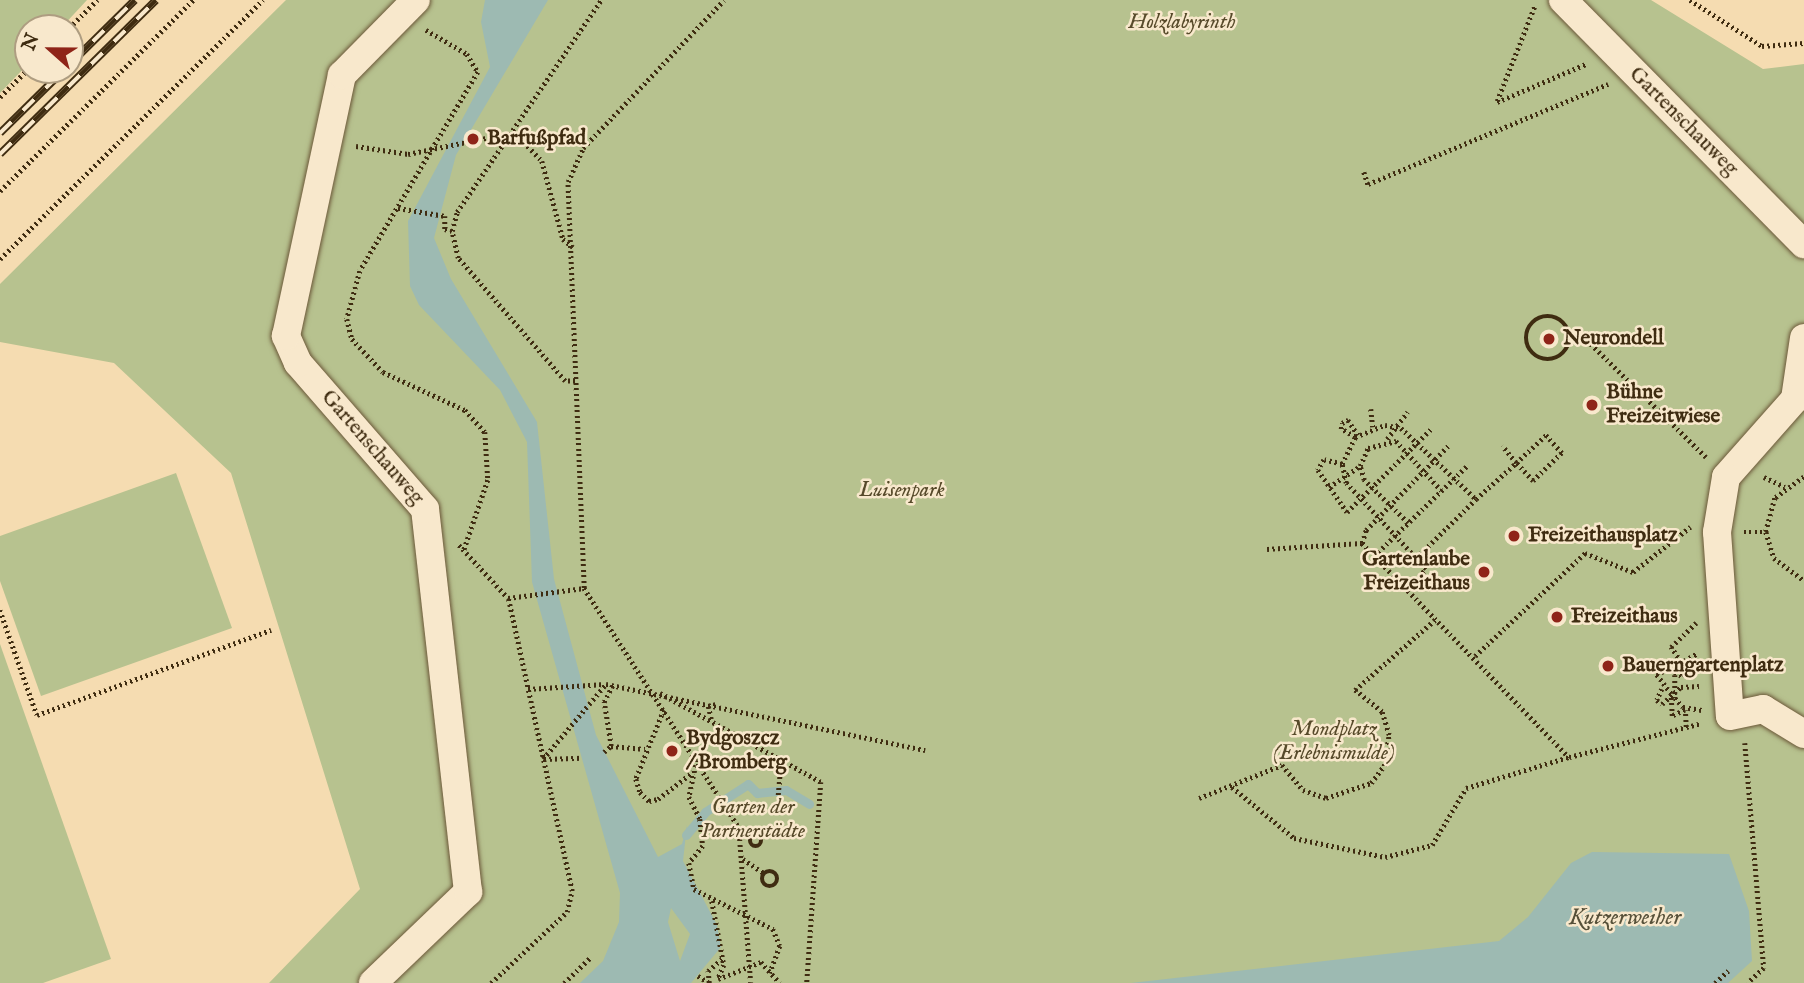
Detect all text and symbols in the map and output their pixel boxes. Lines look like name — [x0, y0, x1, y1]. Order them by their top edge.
park label: Holzlabyrinth — [1128, 10, 1236, 36]
north arrow — [14, 14, 84, 84]
text: N — [17, 30, 45, 54]
street label: Gartenschauweg — [1623, 62, 1743, 182]
place label: Barfußpfad — [487, 126, 586, 152]
marker: Barfußpfad — [465, 131, 481, 147]
place label: Neurondell — [1563, 326, 1664, 352]
marker: Neurondell — [1541, 331, 1557, 347]
place label: Bühne Freizeitwiese — [1606, 380, 1720, 430]
street label: Gartenschauweg — [315, 385, 429, 511]
marker: Bühne Freizeitwiese — [1584, 397, 1600, 413]
park label: Luisenpark — [859, 478, 945, 504]
place label: Freizeithausplatz — [1528, 523, 1678, 549]
marker: Freizeithausplatz — [1506, 528, 1522, 544]
place label: Gartenlaube Freizeithaus — [1362, 547, 1470, 597]
marker: Gartenlaube Freizeithaus — [1476, 564, 1492, 580]
place label: Freizeithaus — [1571, 604, 1678, 630]
marker: Freizeithaus — [1549, 609, 1565, 625]
place label: Bauerngartenplatz — [1622, 653, 1784, 679]
marker: Bauerngartenplatz — [1600, 658, 1616, 674]
park label: Mondplatz (Erlebnismulde) — [1273, 717, 1395, 767]
place label: Bydgoszcz / Bromberg — [686, 726, 787, 776]
marker: Bydgoszcz / Bromberg — [664, 743, 680, 759]
park label: Garten der Partnerstädte — [701, 795, 805, 845]
water label: Kutzerweiher — [1569, 904, 1681, 932]

